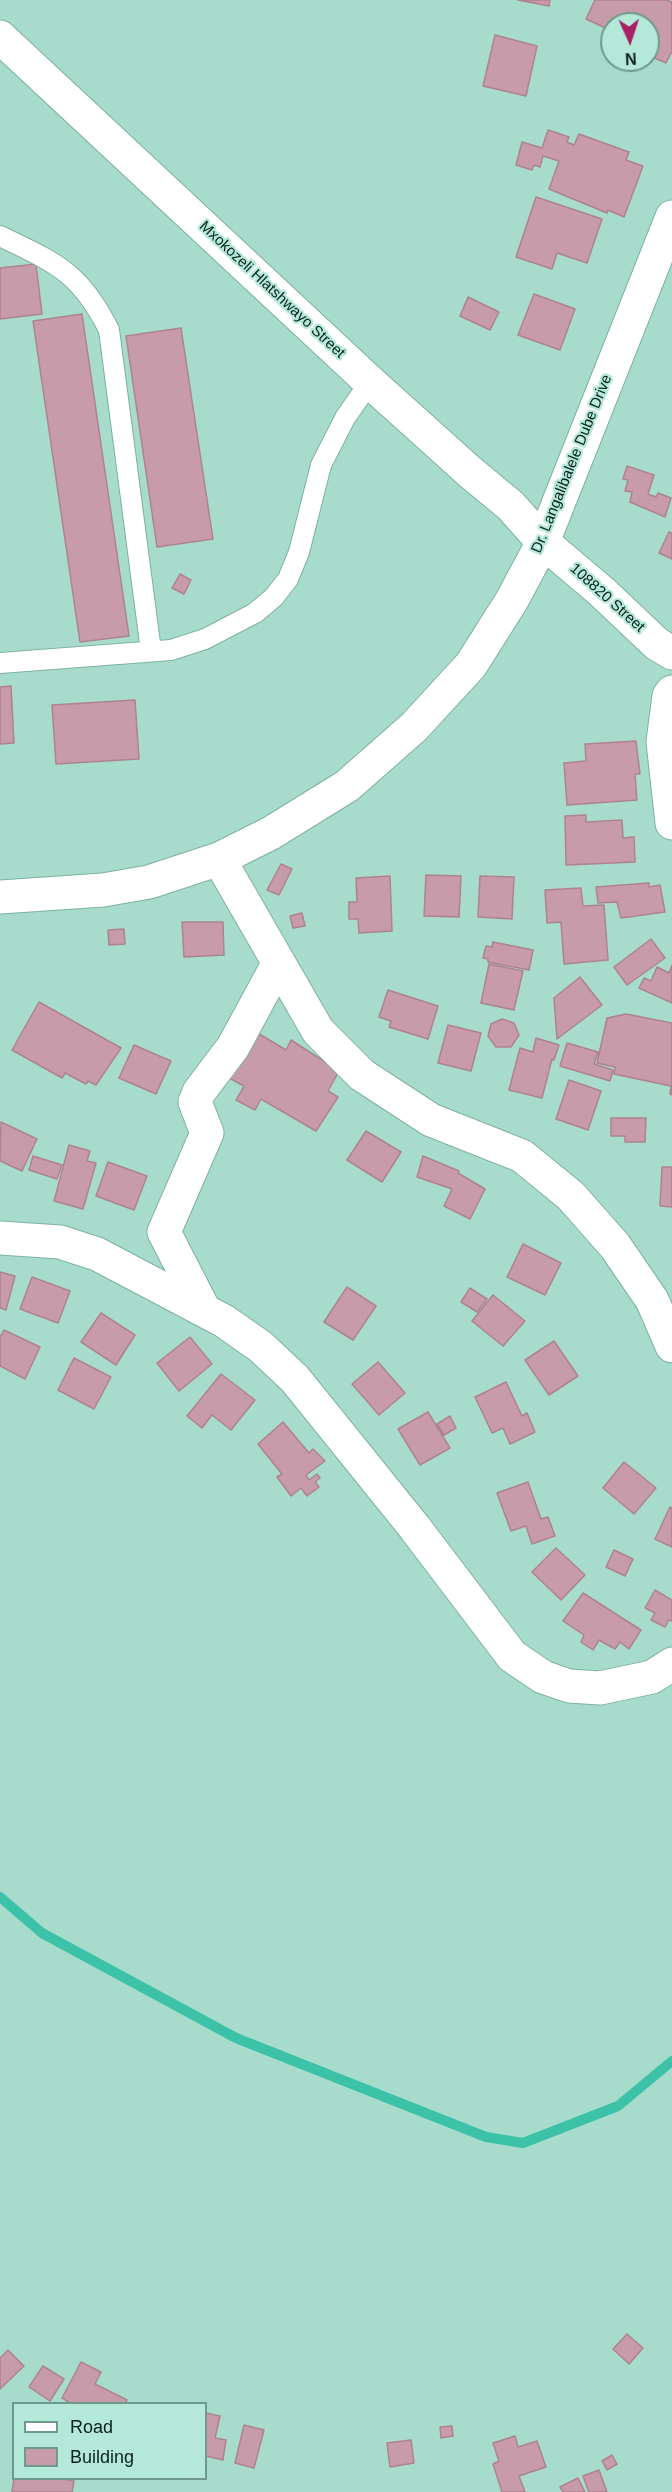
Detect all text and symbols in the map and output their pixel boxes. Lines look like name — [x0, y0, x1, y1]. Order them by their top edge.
north arrow — [600, 12, 660, 72]
text: N — [625, 50, 637, 67]
street label: Mxokozeli Hlatshwayo Street — [195, 218, 349, 362]
street label: Dr. Langalibalele Dube Drive — [528, 372, 616, 556]
street label: 108820 Street — [566, 560, 648, 636]
legend — [12, 2402, 207, 2480]
text: Road — [70, 2417, 113, 2437]
text: Building — [70, 2447, 134, 2467]

